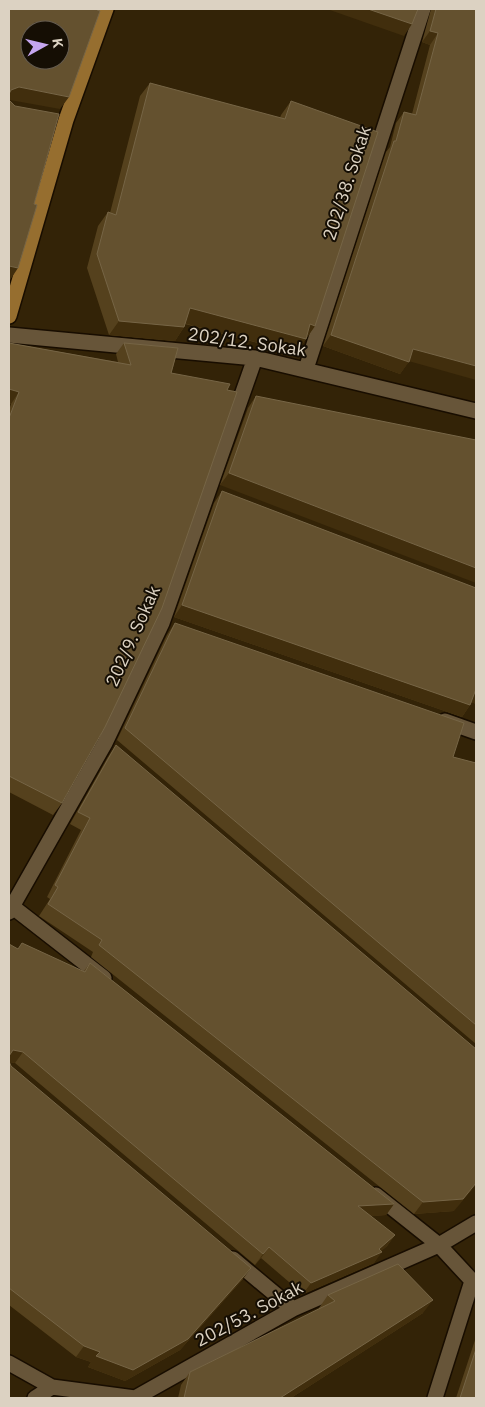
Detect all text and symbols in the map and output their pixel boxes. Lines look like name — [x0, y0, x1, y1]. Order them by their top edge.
north arrow — [20, 20, 70, 70]
text: K — [48, 37, 67, 50]
street label: 202/38. Sokak — [317, 122, 376, 243]
street label: 202/12. Sokak — [187, 322, 308, 361]
street label: 202/9. Sokak — [100, 581, 165, 690]
street label: 202/53. Sokak — [191, 1275, 307, 1352]

